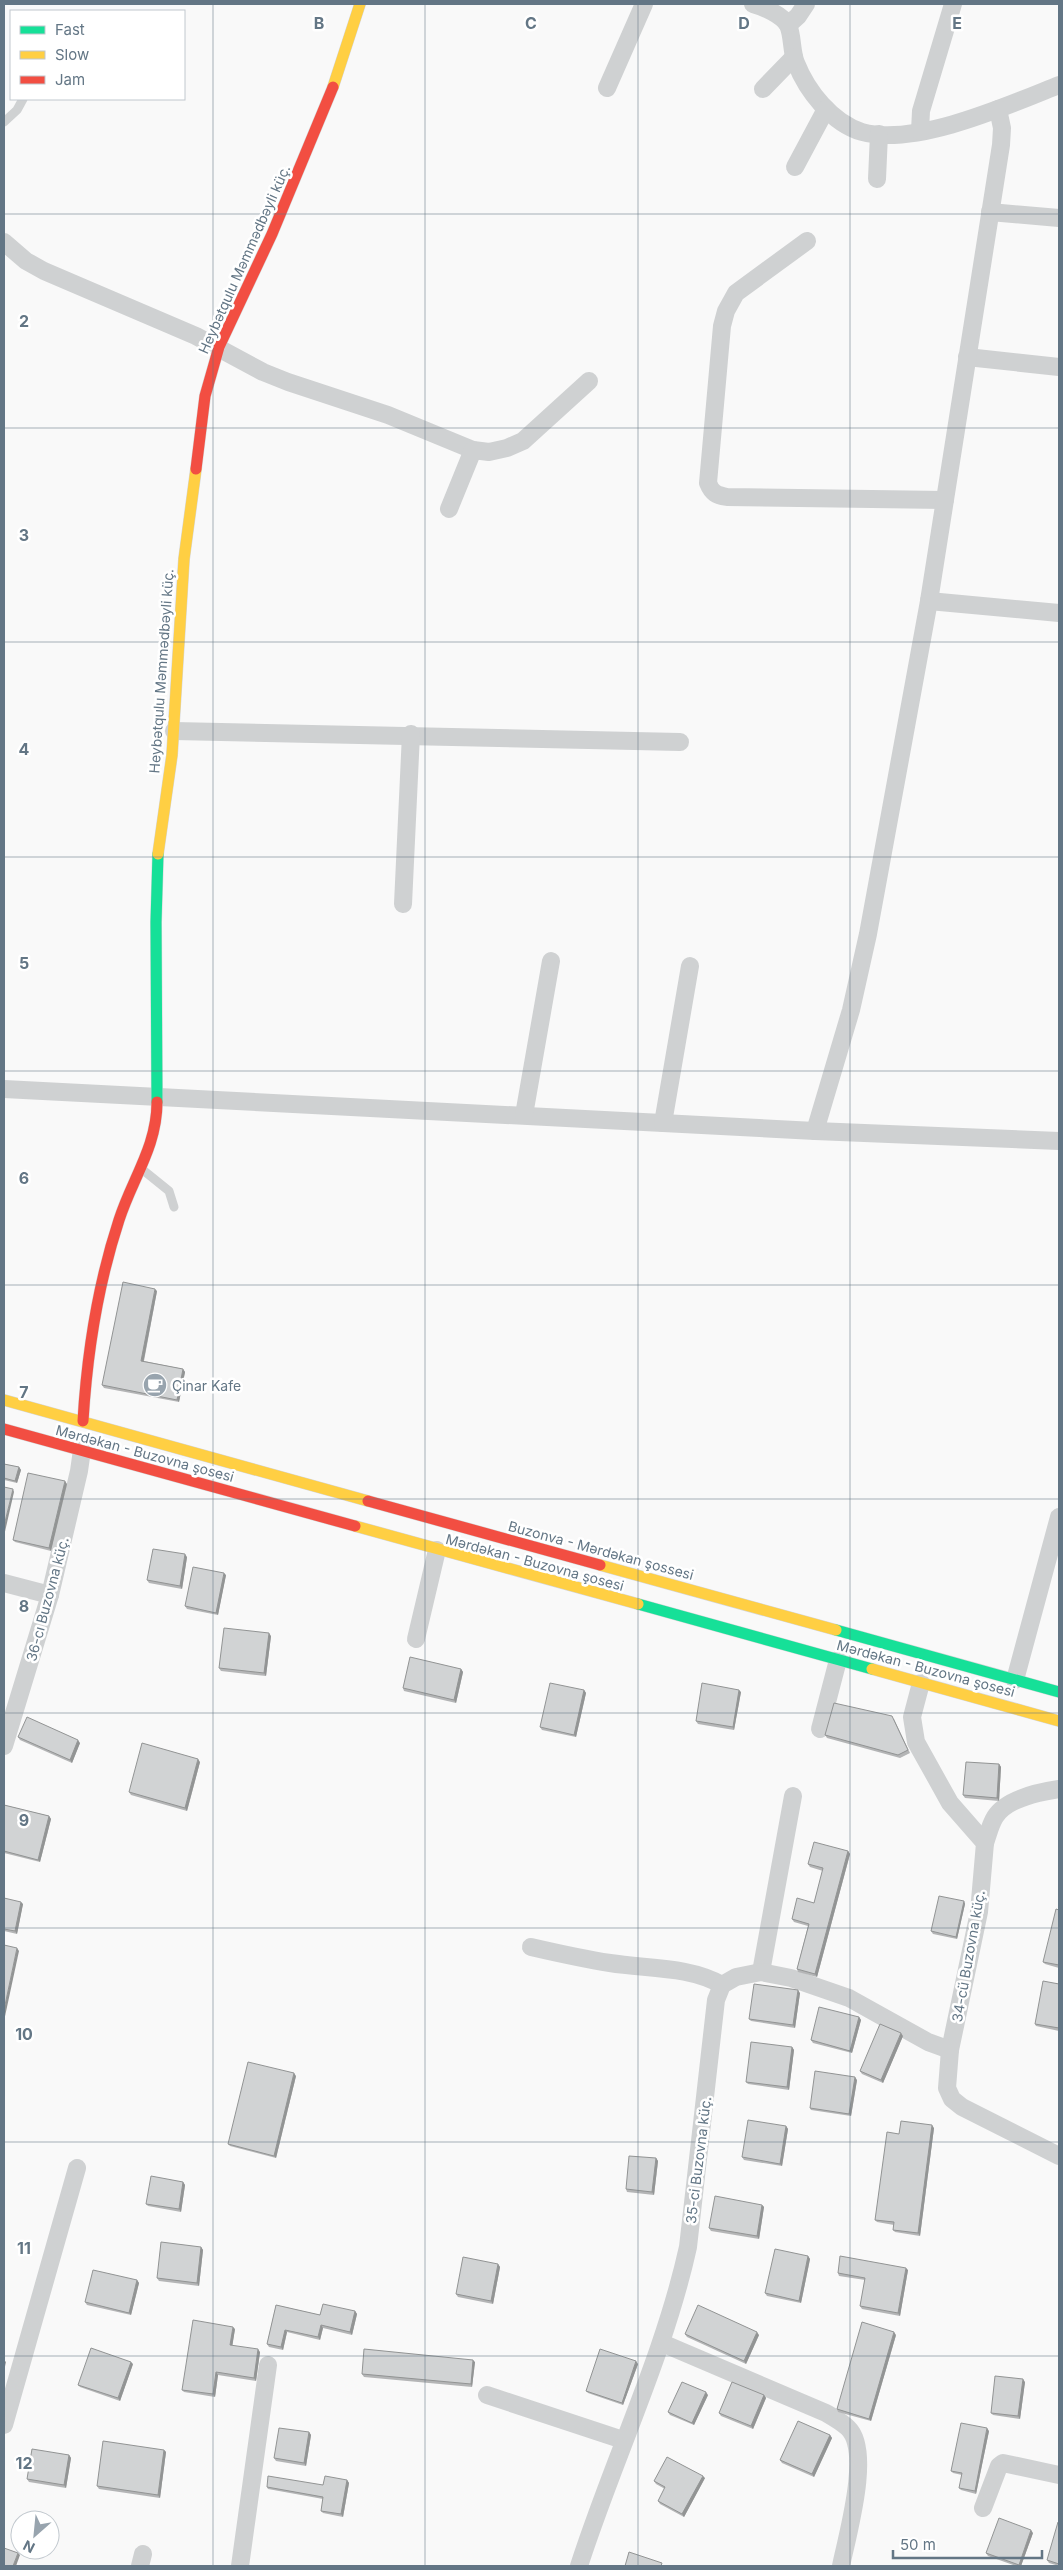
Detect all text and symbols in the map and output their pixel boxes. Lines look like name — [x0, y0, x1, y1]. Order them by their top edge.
legend — [10, 10, 185, 100]
text: B — [314, 13, 324, 33]
text: C — [525, 13, 537, 33]
text: D — [738, 13, 750, 33]
text: E — [952, 13, 962, 33]
text: Fast — [55, 20, 85, 39]
text: Slow — [55, 45, 89, 64]
text: Jam — [55, 70, 85, 89]
street label: Heybətqulu Məmmədbəyli küç. — [195, 162, 293, 356]
text: 2 — [19, 311, 29, 331]
text: 3 — [19, 525, 29, 545]
street label: Heybətqulu Məmmədbəyli küç. — [145, 568, 177, 774]
text: 4 — [19, 739, 30, 759]
text: 5 — [19, 953, 29, 973]
text: 6 — [19, 1168, 29, 1188]
cafe icon: Çinar Kafe — [142, 1372, 168, 1398]
place label: Çinar Kafe — [172, 1377, 241, 1394]
text: 7 — [19, 1382, 29, 1402]
street label: Mərdəkan - Buzovna şosesi — [54, 1421, 236, 1485]
street label: Buzonva - Mərdəkan şossesi — [506, 1517, 696, 1583]
street label: Mərdəkan - Buzovna şosesi — [444, 1530, 626, 1594]
street label: 36-cı Buzovna küç. — [22, 1535, 72, 1663]
text: 8 — [19, 1596, 29, 1616]
street label: Mərdəkan - Buzovna şosesi — [835, 1636, 1017, 1700]
text: 9 — [19, 1810, 29, 1830]
street label: 34-cü Buzovna küç. — [948, 1889, 988, 2023]
text: 10 — [15, 2024, 33, 2044]
street label: 35-ci Buzovna küç. — [682, 2095, 714, 2225]
text: 11 — [17, 2238, 31, 2258]
text: 12 — [16, 2453, 32, 2473]
north arrow — [10, 2510, 60, 2560]
scale bar — [893, 2528, 1042, 2560]
text: 50 m — [900, 2535, 936, 2554]
text: N — [20, 2537, 37, 2557]

